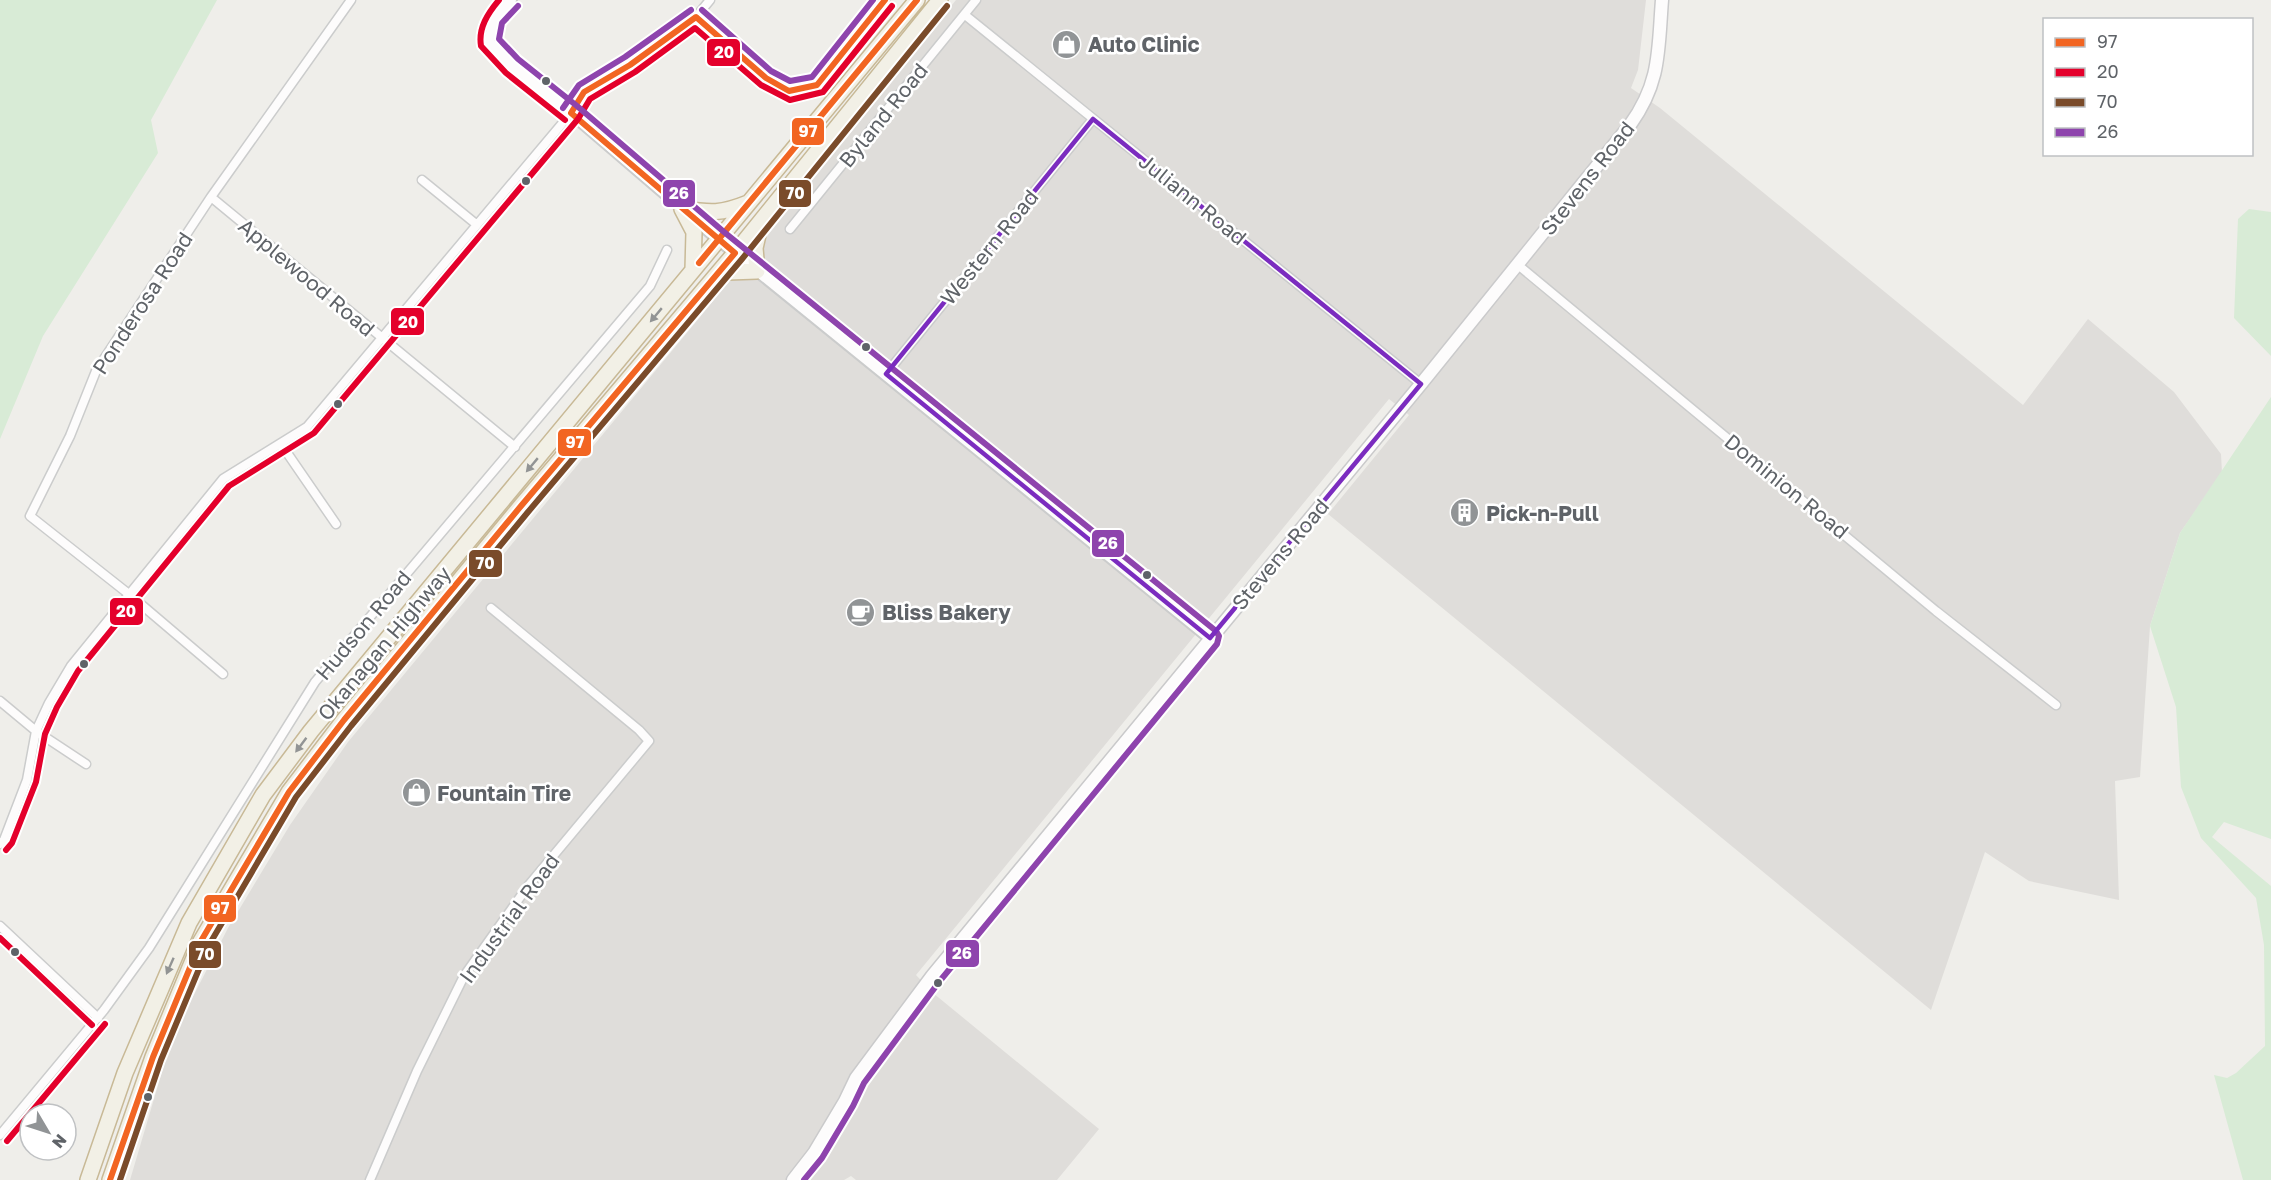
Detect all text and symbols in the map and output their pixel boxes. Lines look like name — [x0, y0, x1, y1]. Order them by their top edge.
legend — [2043, 18, 2253, 156]
shop icon: Auto Clinic — [1051, 28, 1083, 60]
text: 97 — [2097, 30, 2117, 52]
place label: Auto Clinic — [1088, 31, 1200, 57]
line badge: 20 — [706, 38, 741, 67]
text: 20 — [714, 42, 734, 62]
street label: Byland Road — [833, 58, 933, 172]
text: 20 — [2097, 60, 2119, 82]
unlabelled marker — [540, 75, 552, 87]
text: 70 — [2097, 90, 2118, 112]
street label: Stevens Road — [1534, 116, 1640, 240]
line badge: 97 — [791, 117, 825, 146]
text: 26 — [2097, 120, 2118, 142]
text: 97 — [799, 121, 818, 141]
street label: Juliann Road — [1134, 148, 1252, 250]
unlabelled marker — [520, 175, 532, 187]
line badge: 26 — [662, 179, 696, 208]
line badge: 70 — [778, 179, 812, 208]
text: 26 — [669, 183, 689, 203]
text: 70 — [785, 183, 805, 203]
street label: Western Road — [935, 184, 1043, 310]
street label: Applewood Road — [234, 212, 380, 342]
street label: Ponderosa Road — [86, 227, 198, 379]
line badge: 20 — [390, 307, 425, 336]
one-way arrow — [650, 307, 663, 322]
text: 20 — [398, 312, 418, 332]
unlabelled marker — [860, 341, 872, 353]
unlabelled marker — [332, 398, 344, 410]
line badge: 97 — [557, 428, 592, 457]
street label: Dominion Road — [1720, 428, 1854, 544]
text: 97 — [566, 432, 585, 452]
one-way arrow — [525, 457, 538, 473]
street label: Stevens Road — [1226, 493, 1334, 615]
building icon: Pick-n-Pull — [1449, 497, 1481, 529]
place label: Pick-n-Pull — [1486, 500, 1599, 526]
line badge: 26 — [1091, 529, 1125, 558]
text: 26 — [1098, 533, 1118, 553]
line badge: 70 — [468, 549, 503, 578]
text: 70 — [475, 553, 495, 573]
street label: Okanagan Highway — [312, 560, 456, 726]
street label: Hudson Road — [310, 565, 416, 685]
unlabelled marker — [1141, 569, 1153, 581]
cafe icon: Bliss Bakery — [845, 596, 877, 628]
line badge: 20 — [109, 597, 144, 626]
place label: Bliss Bakery — [882, 599, 1011, 625]
text: 20 — [116, 601, 136, 621]
unlabelled marker — [78, 658, 90, 670]
one-way arrow — [295, 737, 307, 753]
shop icon: Fountain Tire — [400, 777, 432, 809]
place label: Fountain Tire — [437, 780, 571, 806]
street label: Industrial Road — [453, 848, 565, 988]
line badge: 97 — [203, 894, 237, 923]
text: 97 — [211, 898, 230, 918]
line badge: 26 — [945, 939, 980, 968]
line badge: 70 — [188, 940, 222, 969]
text: 26 — [952, 943, 972, 963]
text: 70 — [195, 944, 215, 964]
unlabelled marker — [9, 946, 21, 958]
one-way arrow — [165, 958, 174, 975]
unlabelled marker — [932, 977, 944, 989]
unlabelled marker — [142, 1091, 154, 1103]
north arrow — [18, 1102, 78, 1162]
text: N — [48, 1130, 71, 1152]

